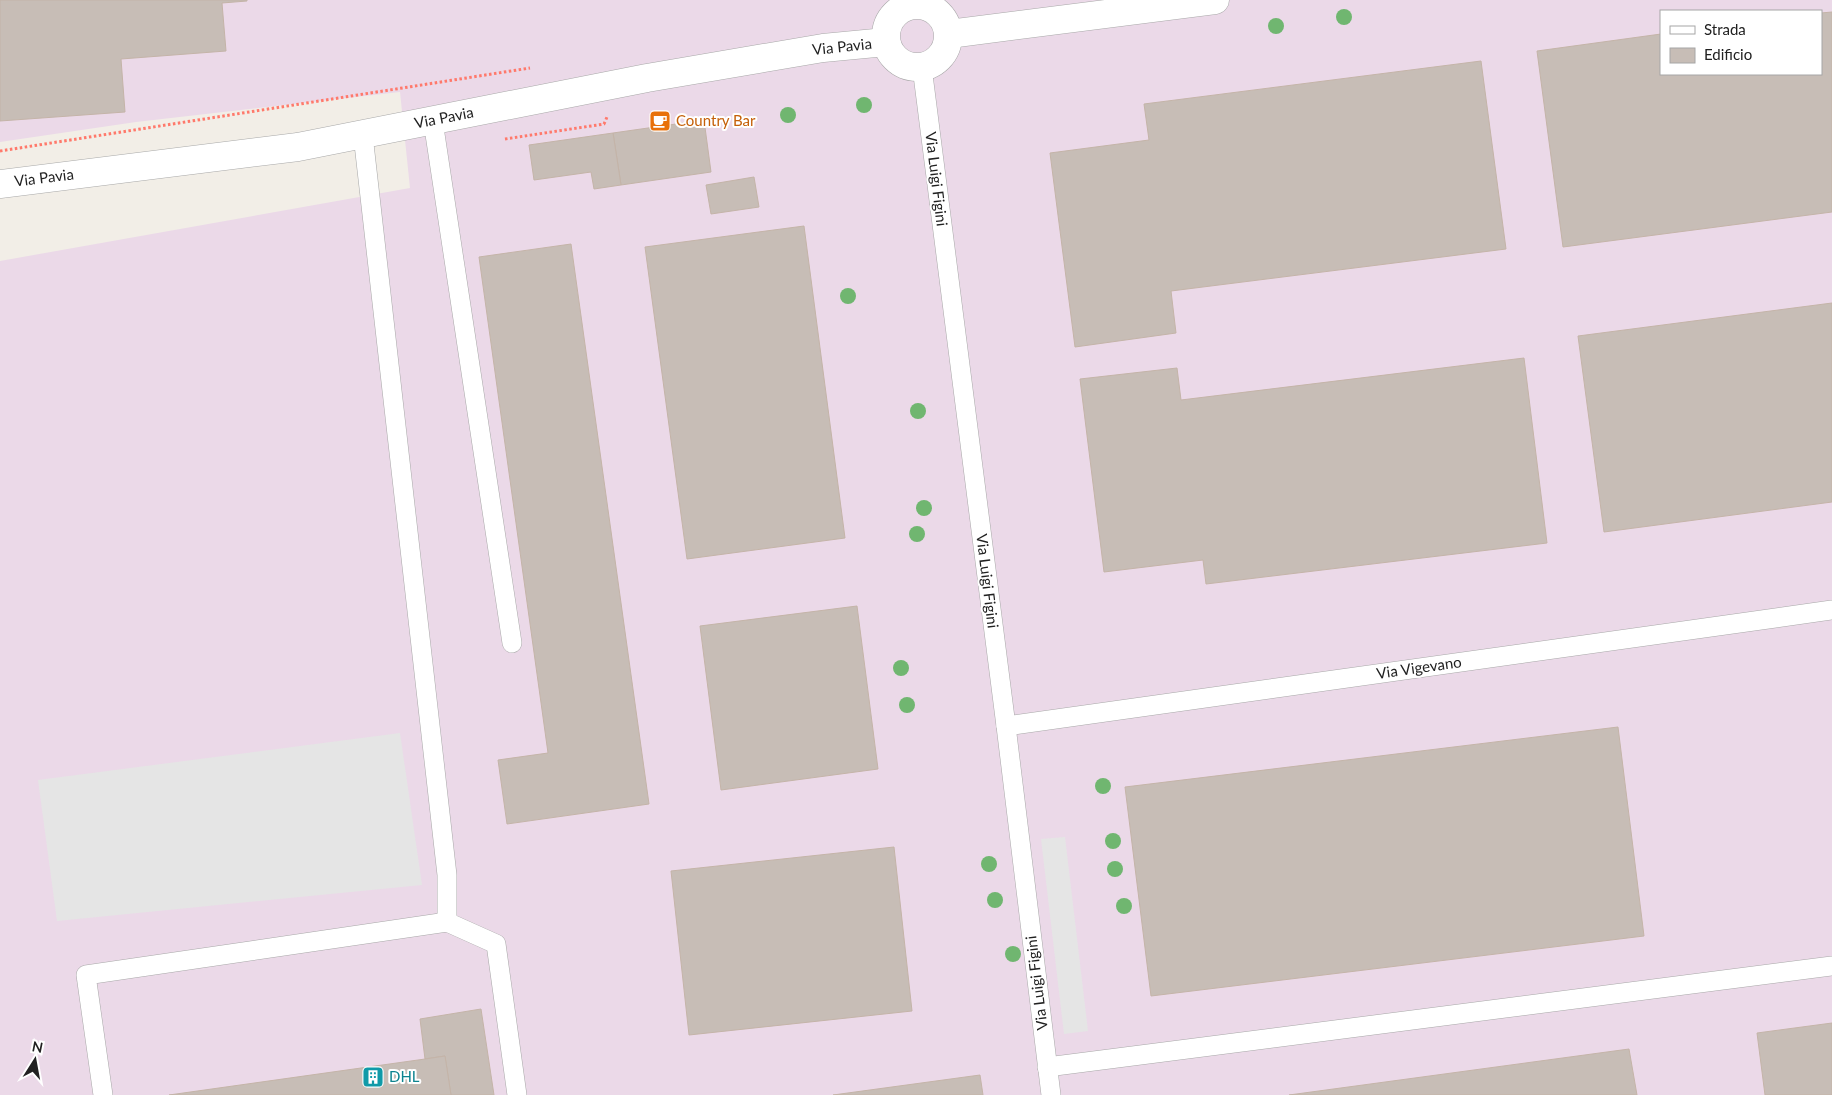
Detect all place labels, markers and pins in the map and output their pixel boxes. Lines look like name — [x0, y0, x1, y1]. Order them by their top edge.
cafe icon: Country Bar — [648, 109, 672, 133]
place label: Country Bar — [676, 111, 756, 129]
building icon: DHL — [361, 1065, 385, 1089]
place label: DHL — [389, 1067, 420, 1085]

